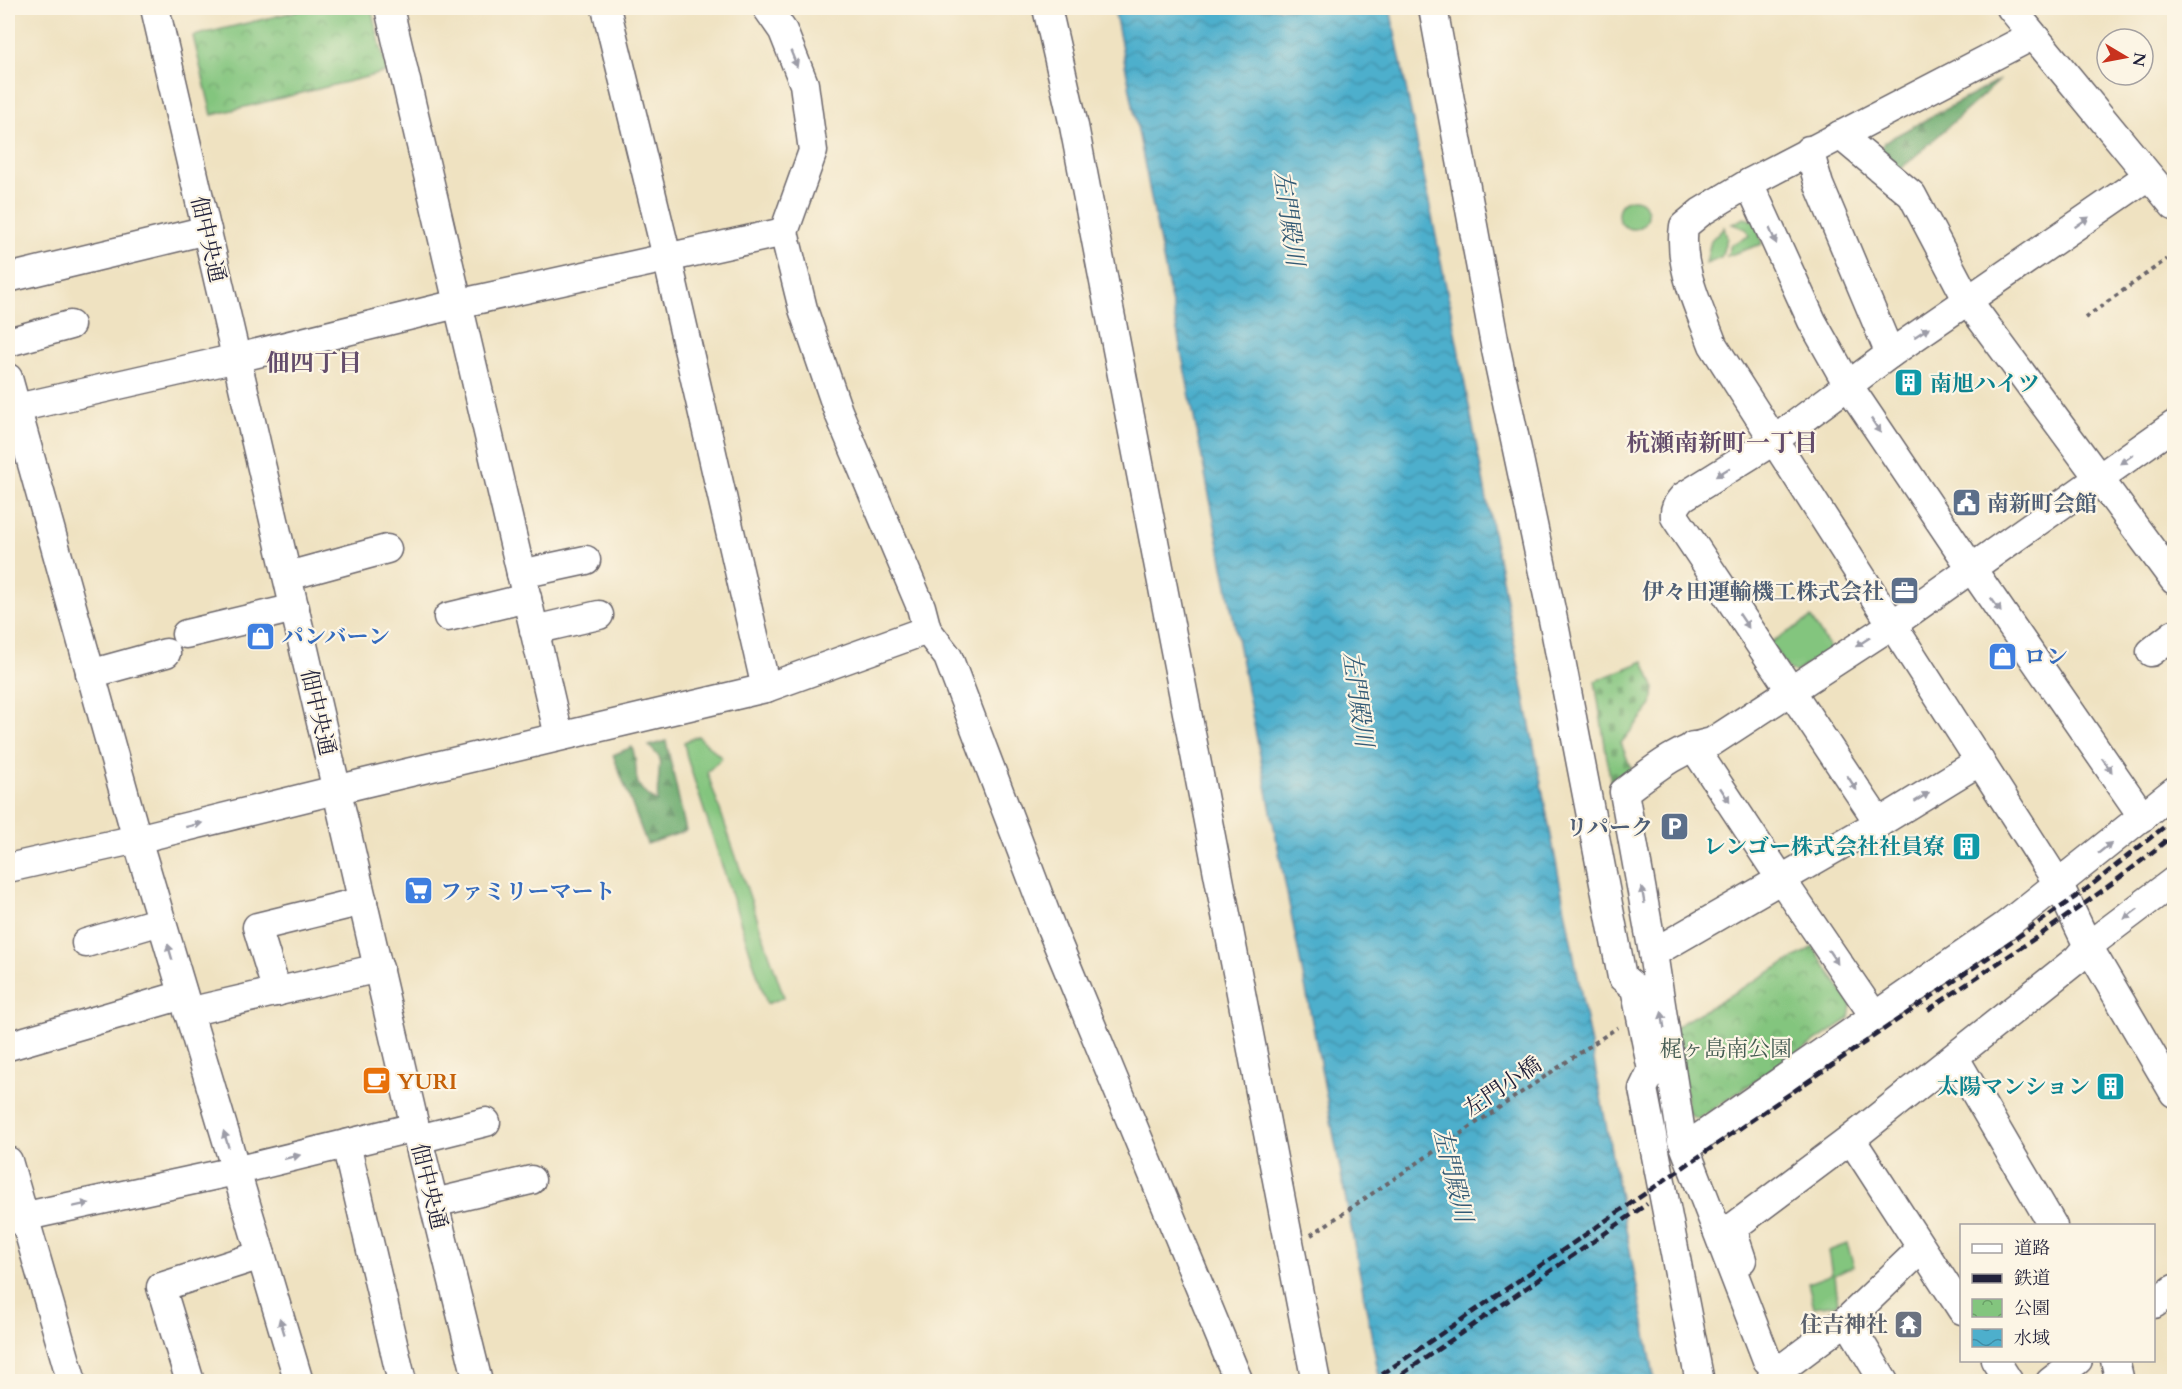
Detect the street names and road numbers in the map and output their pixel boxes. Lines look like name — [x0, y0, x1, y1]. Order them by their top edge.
street label: 佃中央通 — [184, 193, 233, 285]
street label: 佃中央通 — [294, 666, 343, 758]
street label: 左門小橋 — [1458, 1050, 1547, 1124]
street label: 佃中央通 — [404, 1140, 454, 1233]

